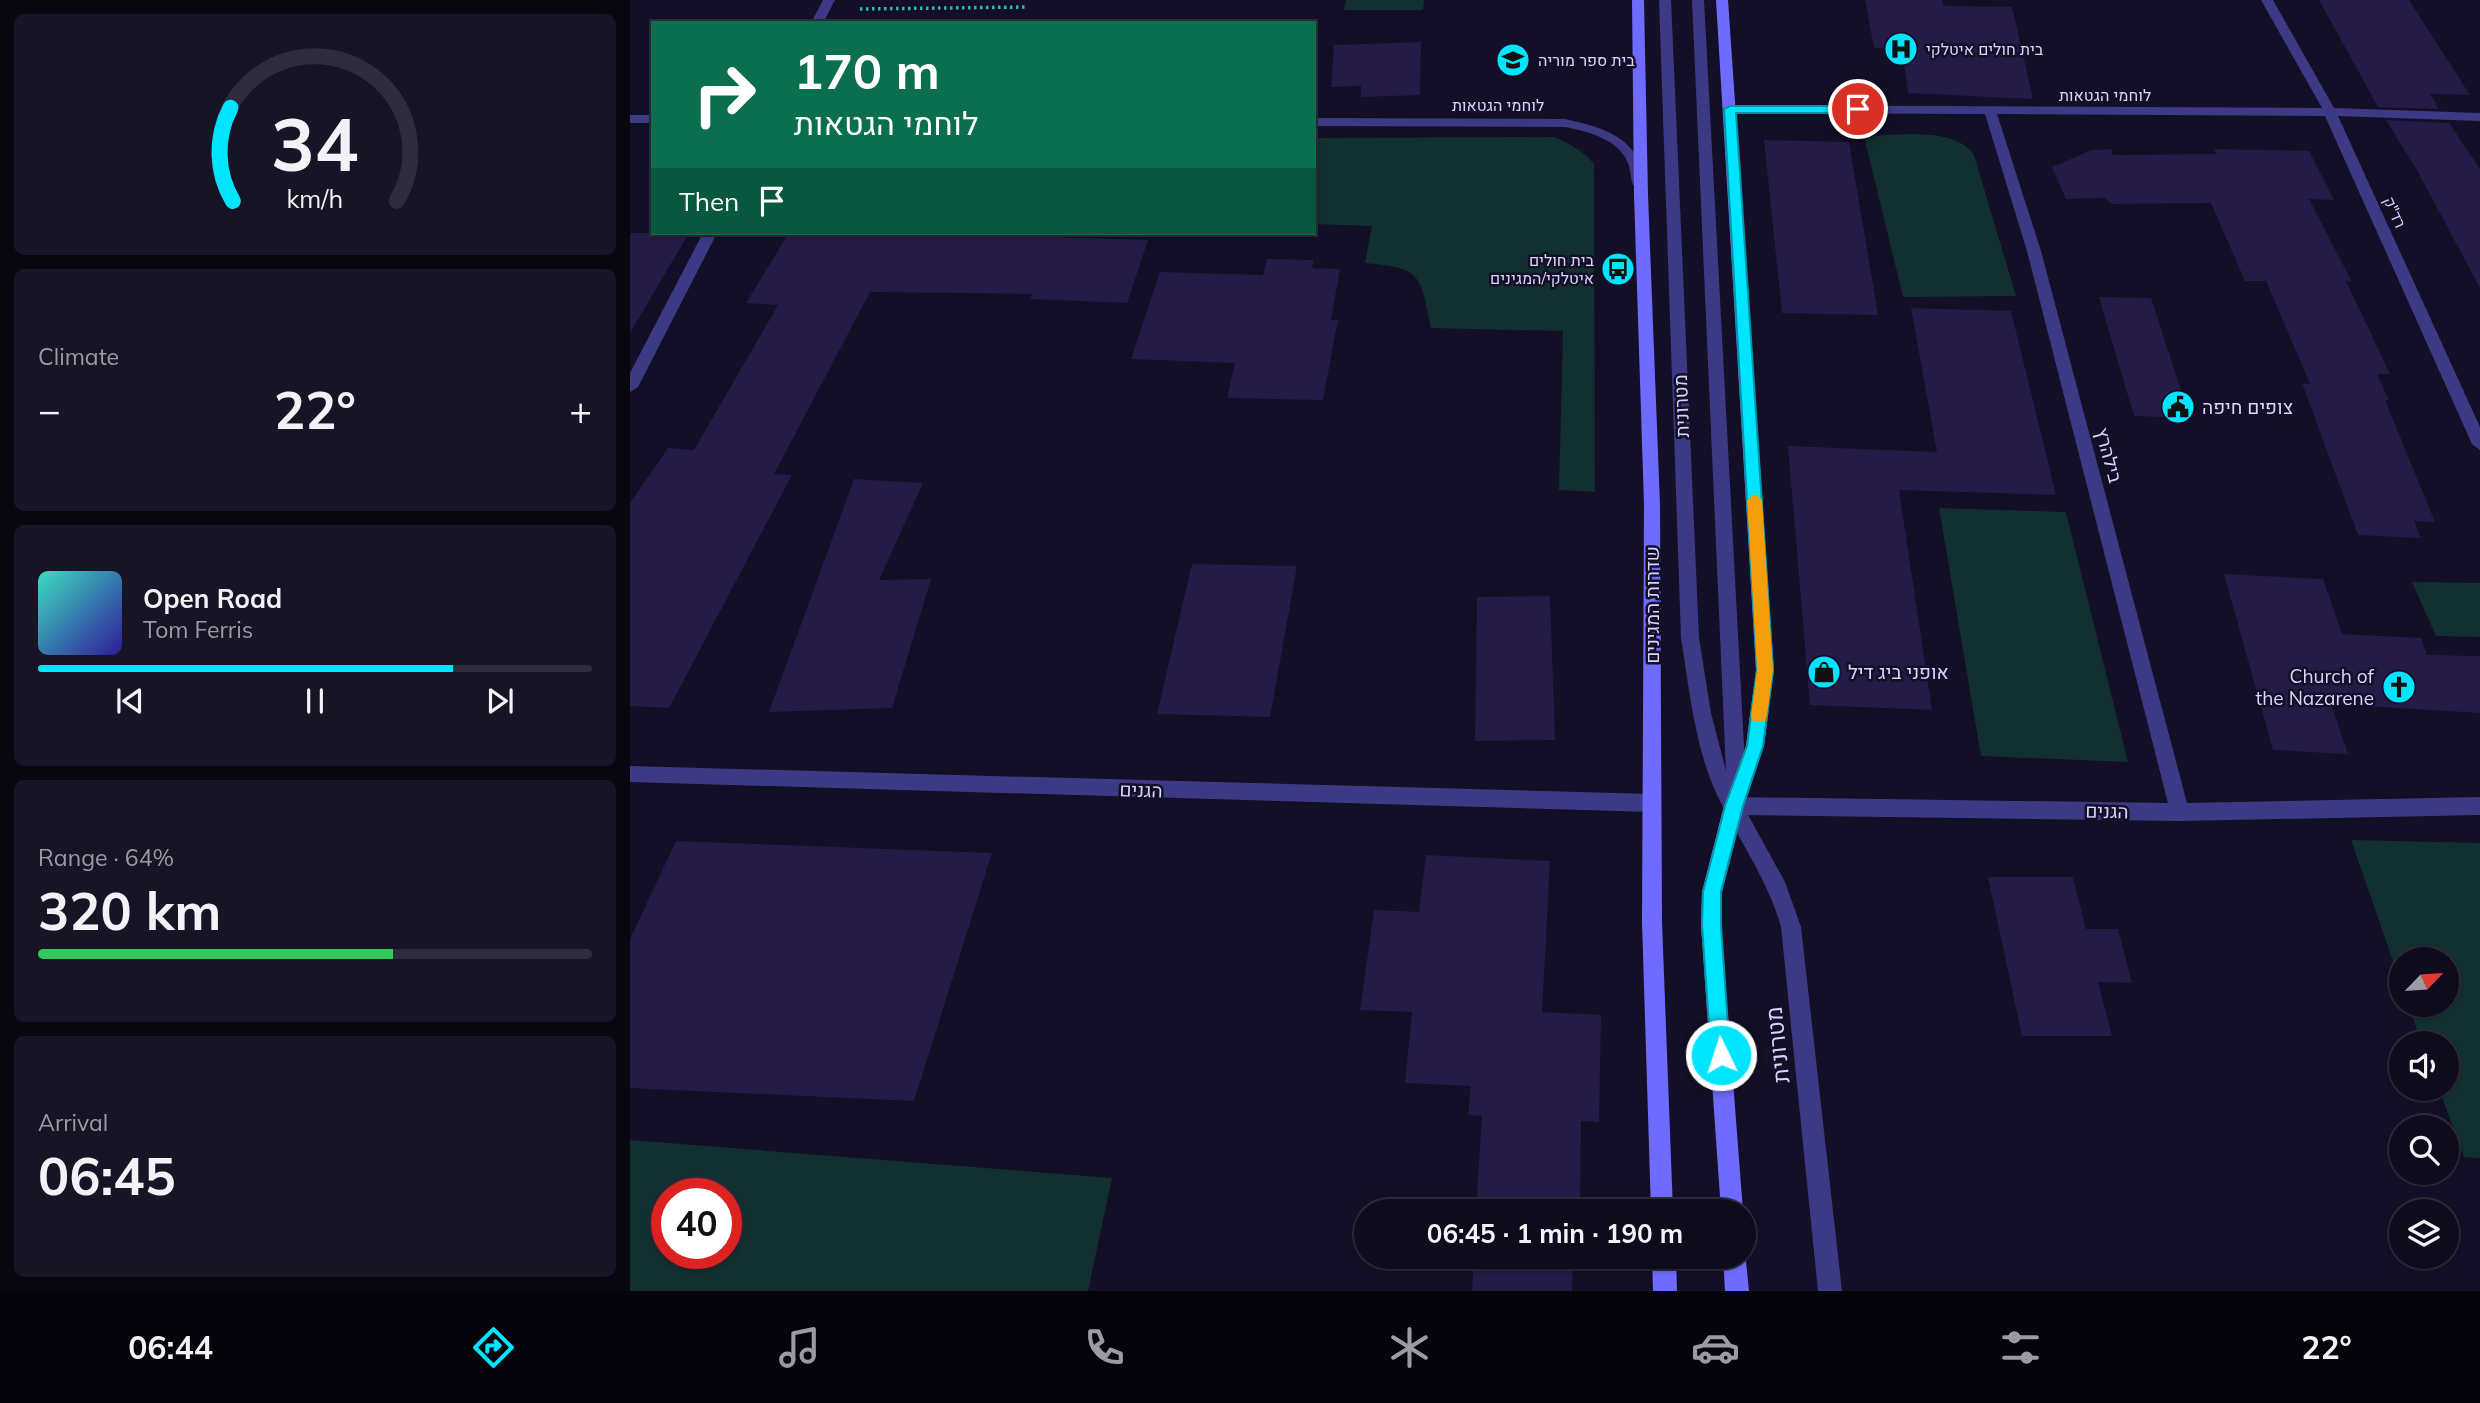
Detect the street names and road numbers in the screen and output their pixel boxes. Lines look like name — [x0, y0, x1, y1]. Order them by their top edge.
street label: לוחמי הגטאות — [2059, 85, 2151, 105]
street label: לוחמי הגטאות — [1452, 95, 1544, 115]
street label: רד"ק — [2379, 193, 2411, 231]
street label: מטרונית — [1668, 374, 1694, 438]
street label: בילהרץ — [2090, 425, 2128, 485]
street label: שדרות המגינים — [1640, 546, 1664, 664]
street label: הגנים — [1119, 777, 1163, 803]
street label: הגנים — [2085, 799, 2129, 823]
street label: מטרונית — [1759, 1005, 1795, 1085]

